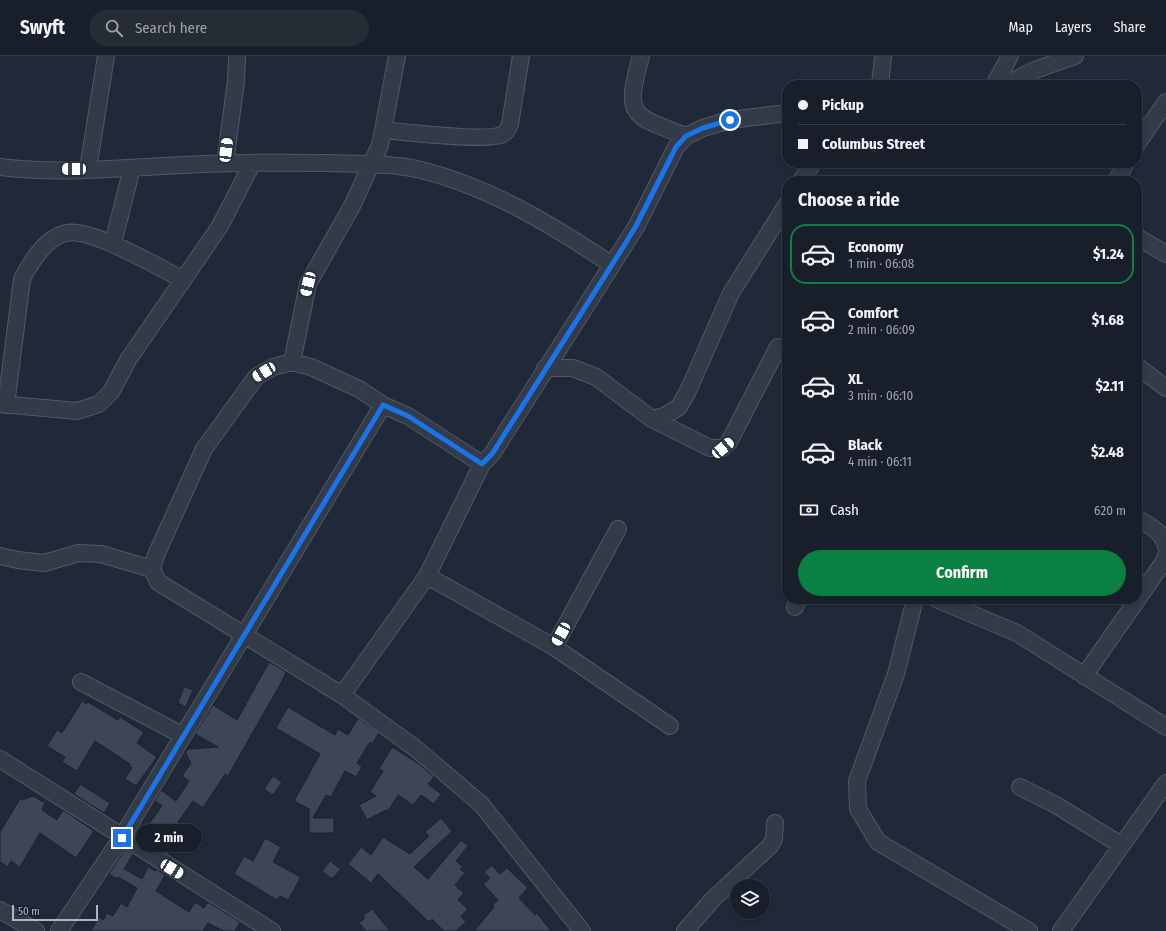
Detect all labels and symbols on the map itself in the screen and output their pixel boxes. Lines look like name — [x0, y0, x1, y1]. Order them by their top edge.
route start — [721, 111, 739, 129]
car — [219, 137, 233, 163]
car — [62, 163, 86, 175]
car — [299, 271, 317, 297]
car — [251, 361, 277, 383]
car — [710, 436, 736, 460]
car — [550, 621, 572, 647]
callout: 2 min — [136, 824, 202, 852]
route end — [113, 829, 131, 847]
car — [159, 858, 185, 880]
scale bar — [12, 903, 98, 922]

